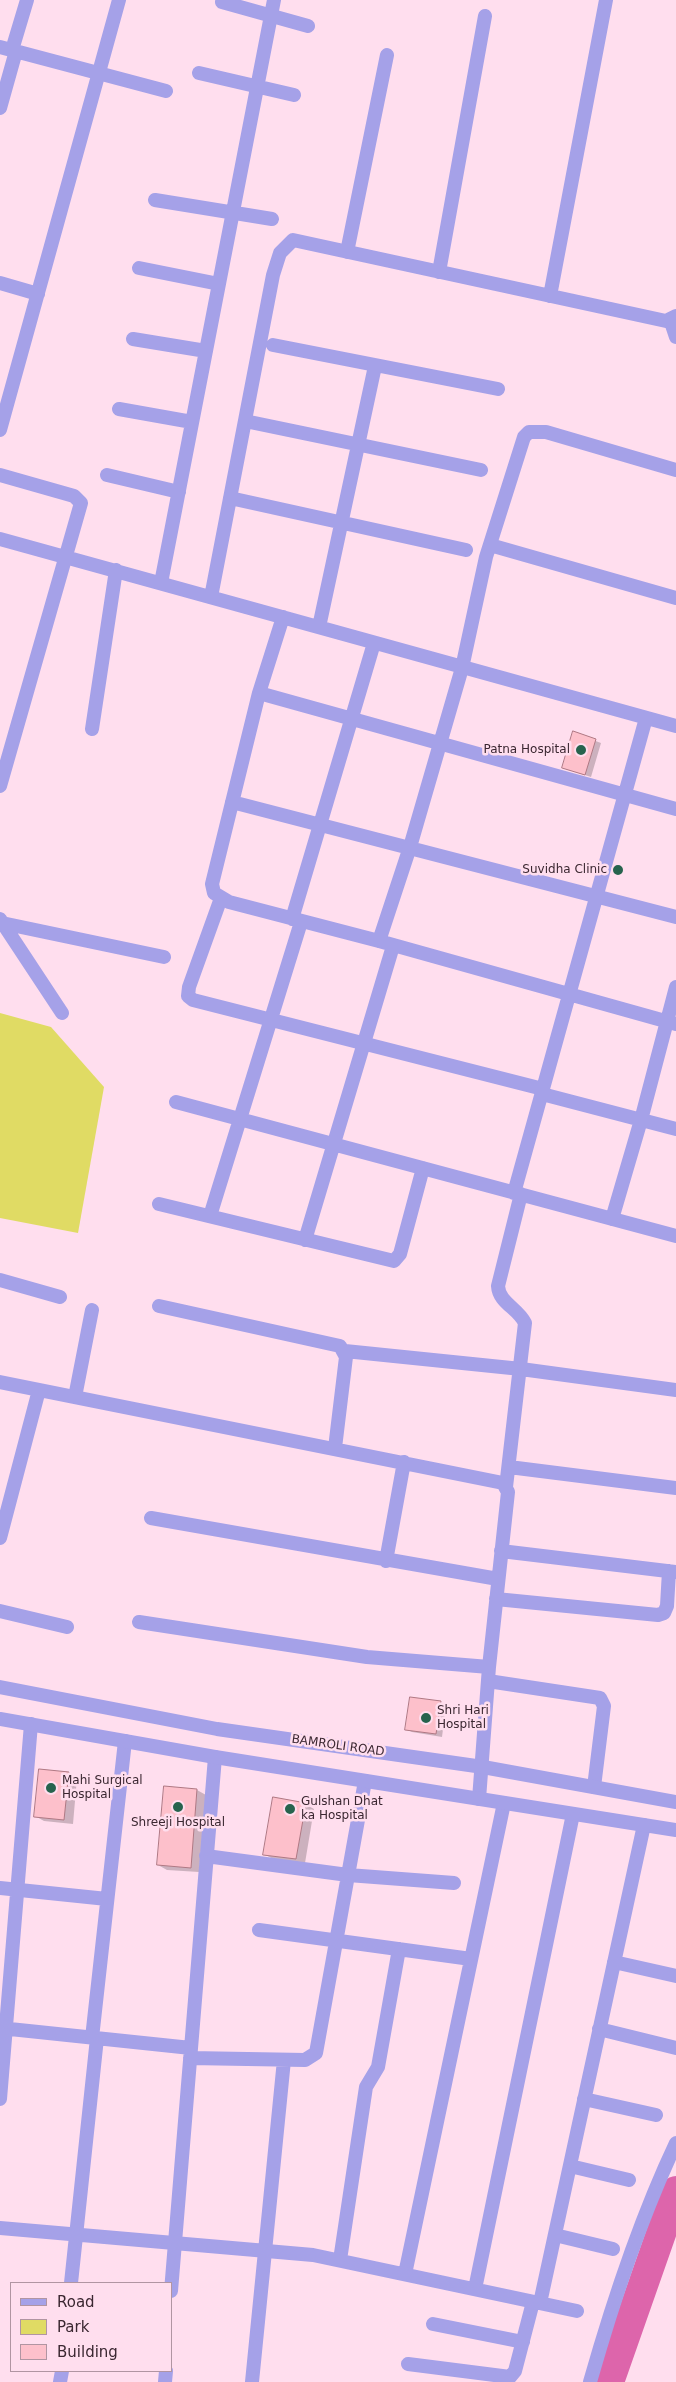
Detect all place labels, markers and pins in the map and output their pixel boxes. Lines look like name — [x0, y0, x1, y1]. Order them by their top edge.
place label: Patna Hospital — [484, 743, 570, 757]
marker: Patna Hospital — [574, 743, 588, 757]
place label: Suvidha Clinic — [522, 863, 607, 877]
marker: Suvidha Clinic — [611, 863, 625, 877]
place label: Shri Hari Hospital — [437, 1704, 489, 1732]
marker: Shri Hari Hospital — [419, 1711, 433, 1725]
place label: Mahi Surgical Hospital — [62, 1774, 143, 1802]
marker: Mahi Surgical Hospital — [44, 1781, 58, 1795]
place label: Gulshan Dhat ka Hospital — [301, 1795, 383, 1823]
marker: Shreeji Hospital — [171, 1800, 185, 1814]
marker: Gulshan Dhat ka Hospital — [283, 1802, 297, 1816]
place label: Shreeji Hospital — [131, 1816, 225, 1830]

